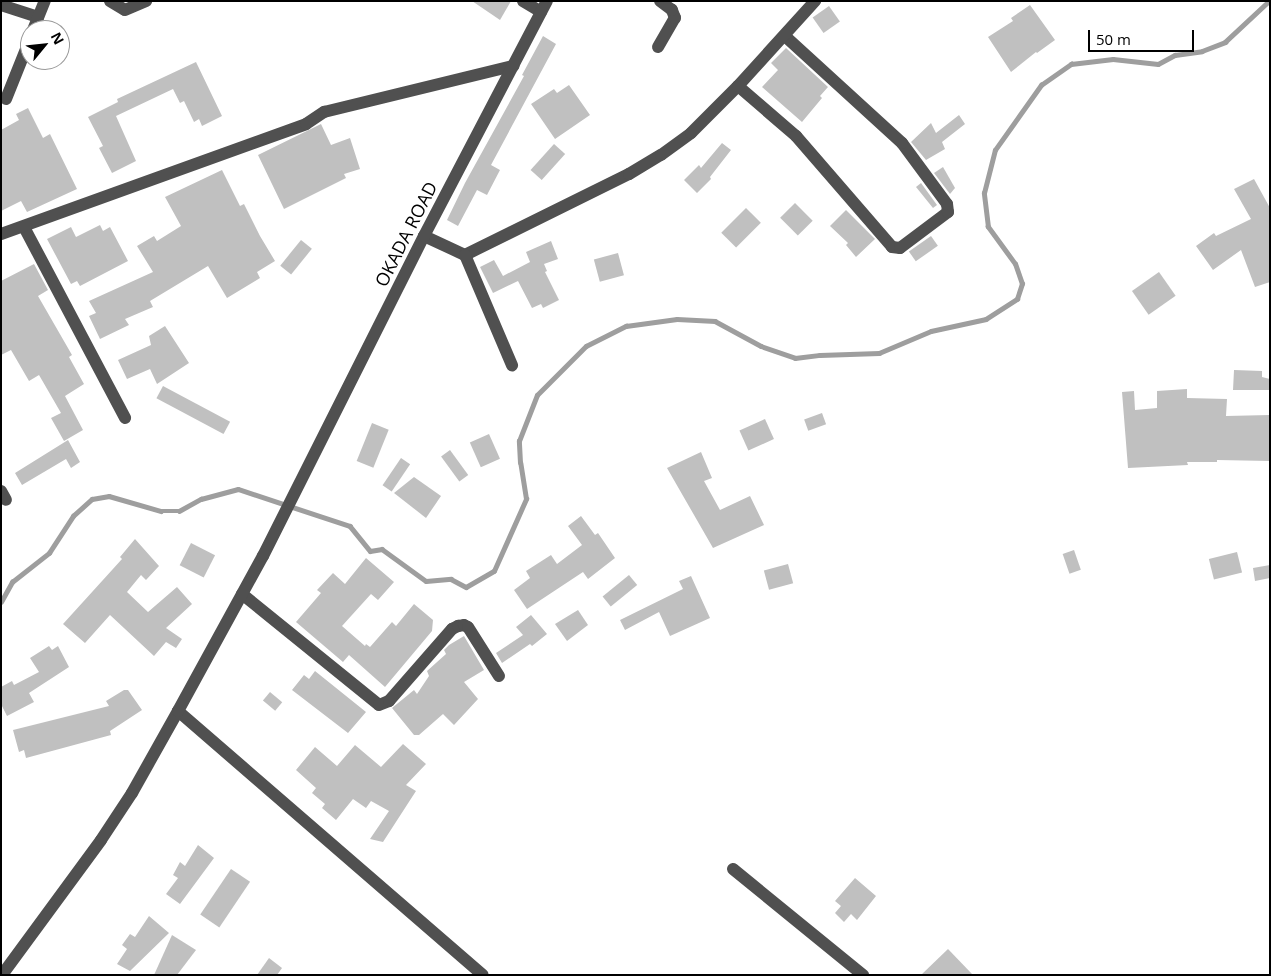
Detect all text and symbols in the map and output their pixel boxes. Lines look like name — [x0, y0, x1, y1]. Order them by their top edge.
north arrow — [20, 20, 70, 70]
scale bar — [1091, 20, 1197, 52]
text: N — [47, 29, 69, 48]
text: 50 m — [1096, 29, 1131, 49]
street label: OKADA ROAD — [370, 178, 442, 290]

